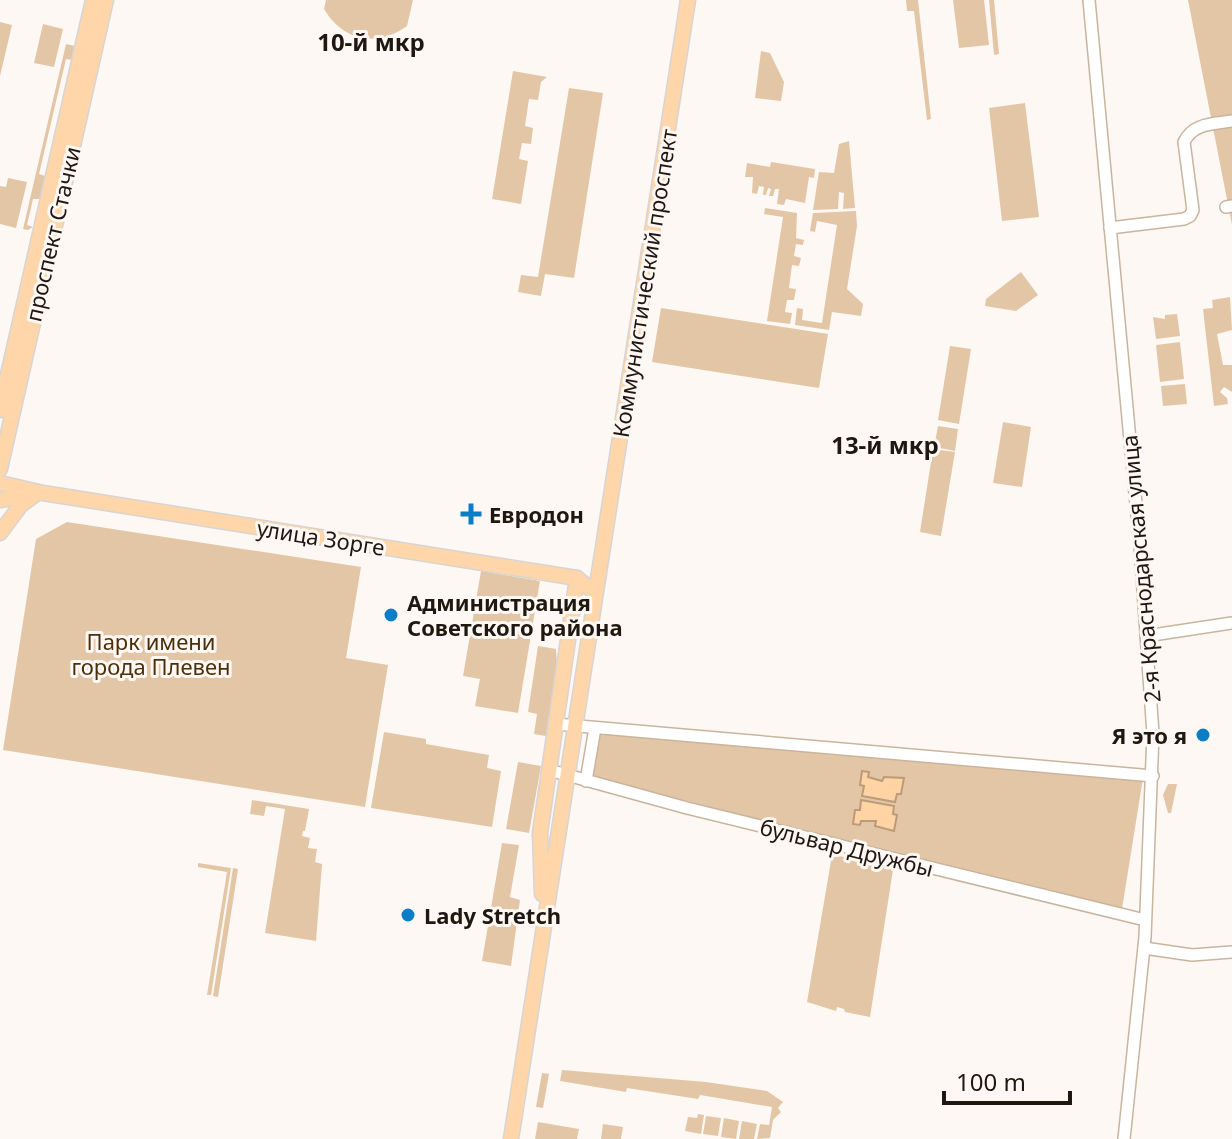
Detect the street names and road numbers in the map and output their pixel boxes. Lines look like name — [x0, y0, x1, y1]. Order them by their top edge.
street label: Коммунистический проспект — [605, 127, 683, 439]
street label: проспект Стачки — [17, 144, 87, 324]
street label: 2-я Краснодарская улица — [1113, 434, 1167, 704]
street label: улица Зорге — [255, 512, 387, 562]
street label: бульвар Дружбы — [757, 811, 937, 883]

